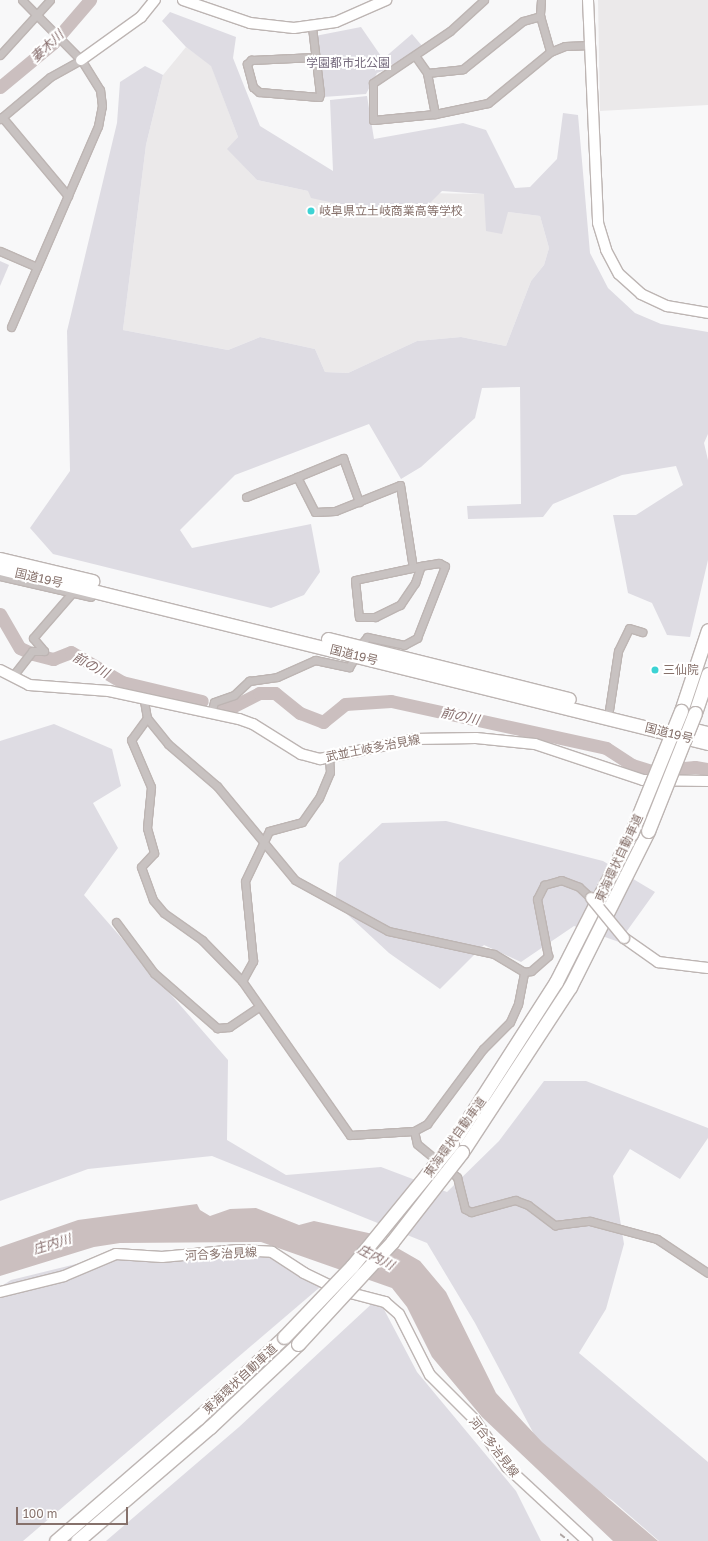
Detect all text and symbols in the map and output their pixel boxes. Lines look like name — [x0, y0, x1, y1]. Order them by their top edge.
water label: 妻木川 — [27, 27, 67, 65]
park label: 学園都市北公園 — [306, 56, 390, 70]
place label: 岐阜県立土岐商業高等学校 — [319, 204, 463, 218]
marker: 岐阜県立土岐商業高等学校 — [306, 206, 316, 216]
street label: 国道19号 — [13, 565, 65, 591]
street label: 国道19号 — [328, 642, 380, 668]
water label: 前の川 — [70, 649, 112, 681]
place label: 三仙院 — [663, 663, 699, 677]
marker: 三仙院 — [650, 665, 660, 675]
water label: 前の川 — [439, 704, 481, 728]
street label: 国道19号 — [643, 720, 695, 746]
street label: 武並土岐多治見線 — [325, 732, 421, 764]
street label: 東海環状自動車道 — [592, 811, 646, 905]
street label: 東海環状自動車道 — [421, 1094, 489, 1180]
water label: 庄内川 — [31, 1231, 73, 1257]
water label: 庄内川 — [355, 1241, 397, 1273]
street label: 河合多治見線 — [185, 1245, 257, 1263]
street label: 東海環状自動車道 — [200, 1341, 280, 1417]
street label: 河合多治見線 — [466, 1414, 522, 1480]
scale bar — [18, 1499, 130, 1525]
text: 100 m — [23, 1506, 57, 1521]

